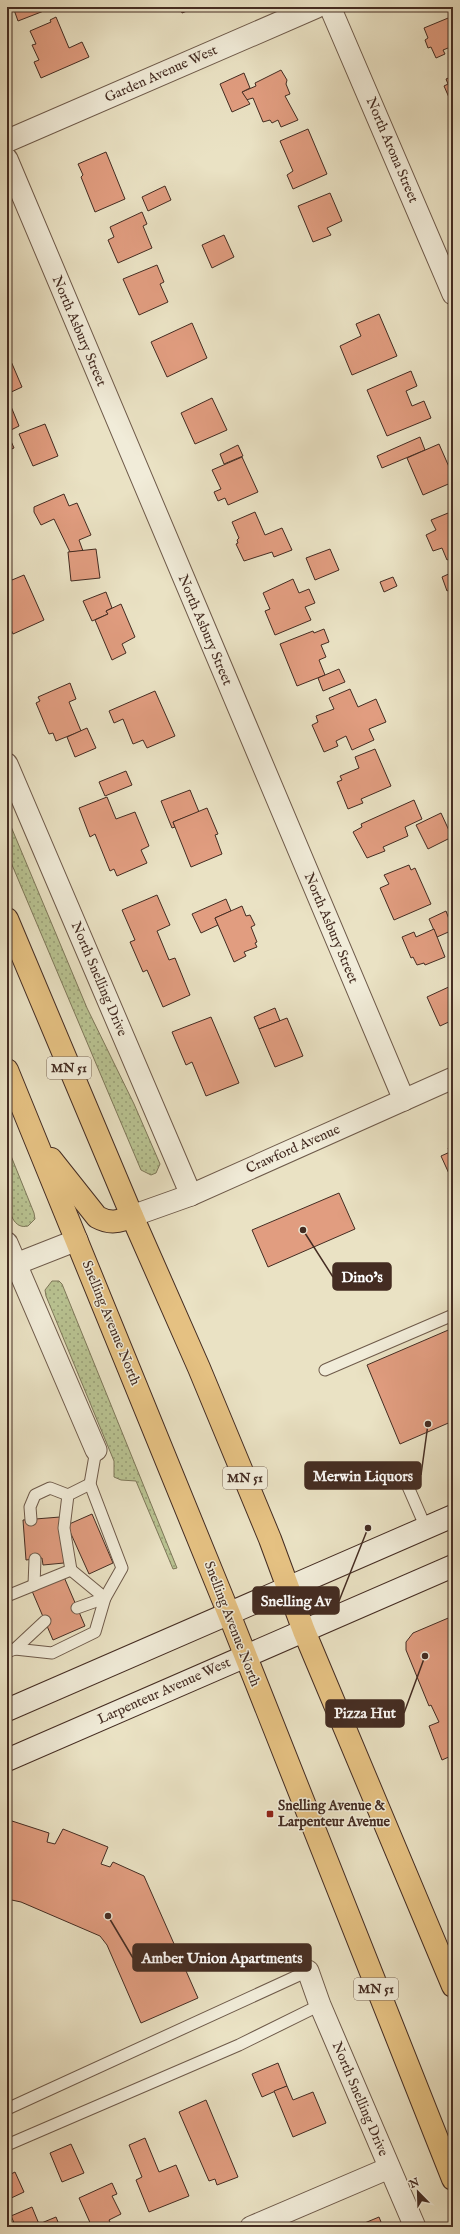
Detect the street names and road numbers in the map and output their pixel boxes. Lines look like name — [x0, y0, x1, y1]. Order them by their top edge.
street label: Garden Avenue West — [102, 41, 220, 107]
street label: North Arona Street — [362, 94, 422, 206]
street label: North Asbury Street — [48, 273, 111, 389]
street label: North Asbury Street — [174, 572, 237, 688]
street label: North Asbury Street — [300, 870, 363, 986]
street label: North Snelling Drive — [67, 919, 132, 1040]
road number: MN 51 — [47, 1057, 91, 1079]
street label: Crawford Avenue — [243, 1120, 343, 1178]
street label: Snelling Avenue North — [78, 1258, 144, 1389]
road number: MN 51 — [223, 1467, 267, 1489]
street label: Snelling Avenue North — [200, 1559, 264, 1690]
street label: Larpenteur Avenue West — [95, 1653, 234, 1728]
road number: MN 51 — [354, 1978, 398, 2000]
street label: North Snelling Drive — [328, 2039, 393, 2160]

